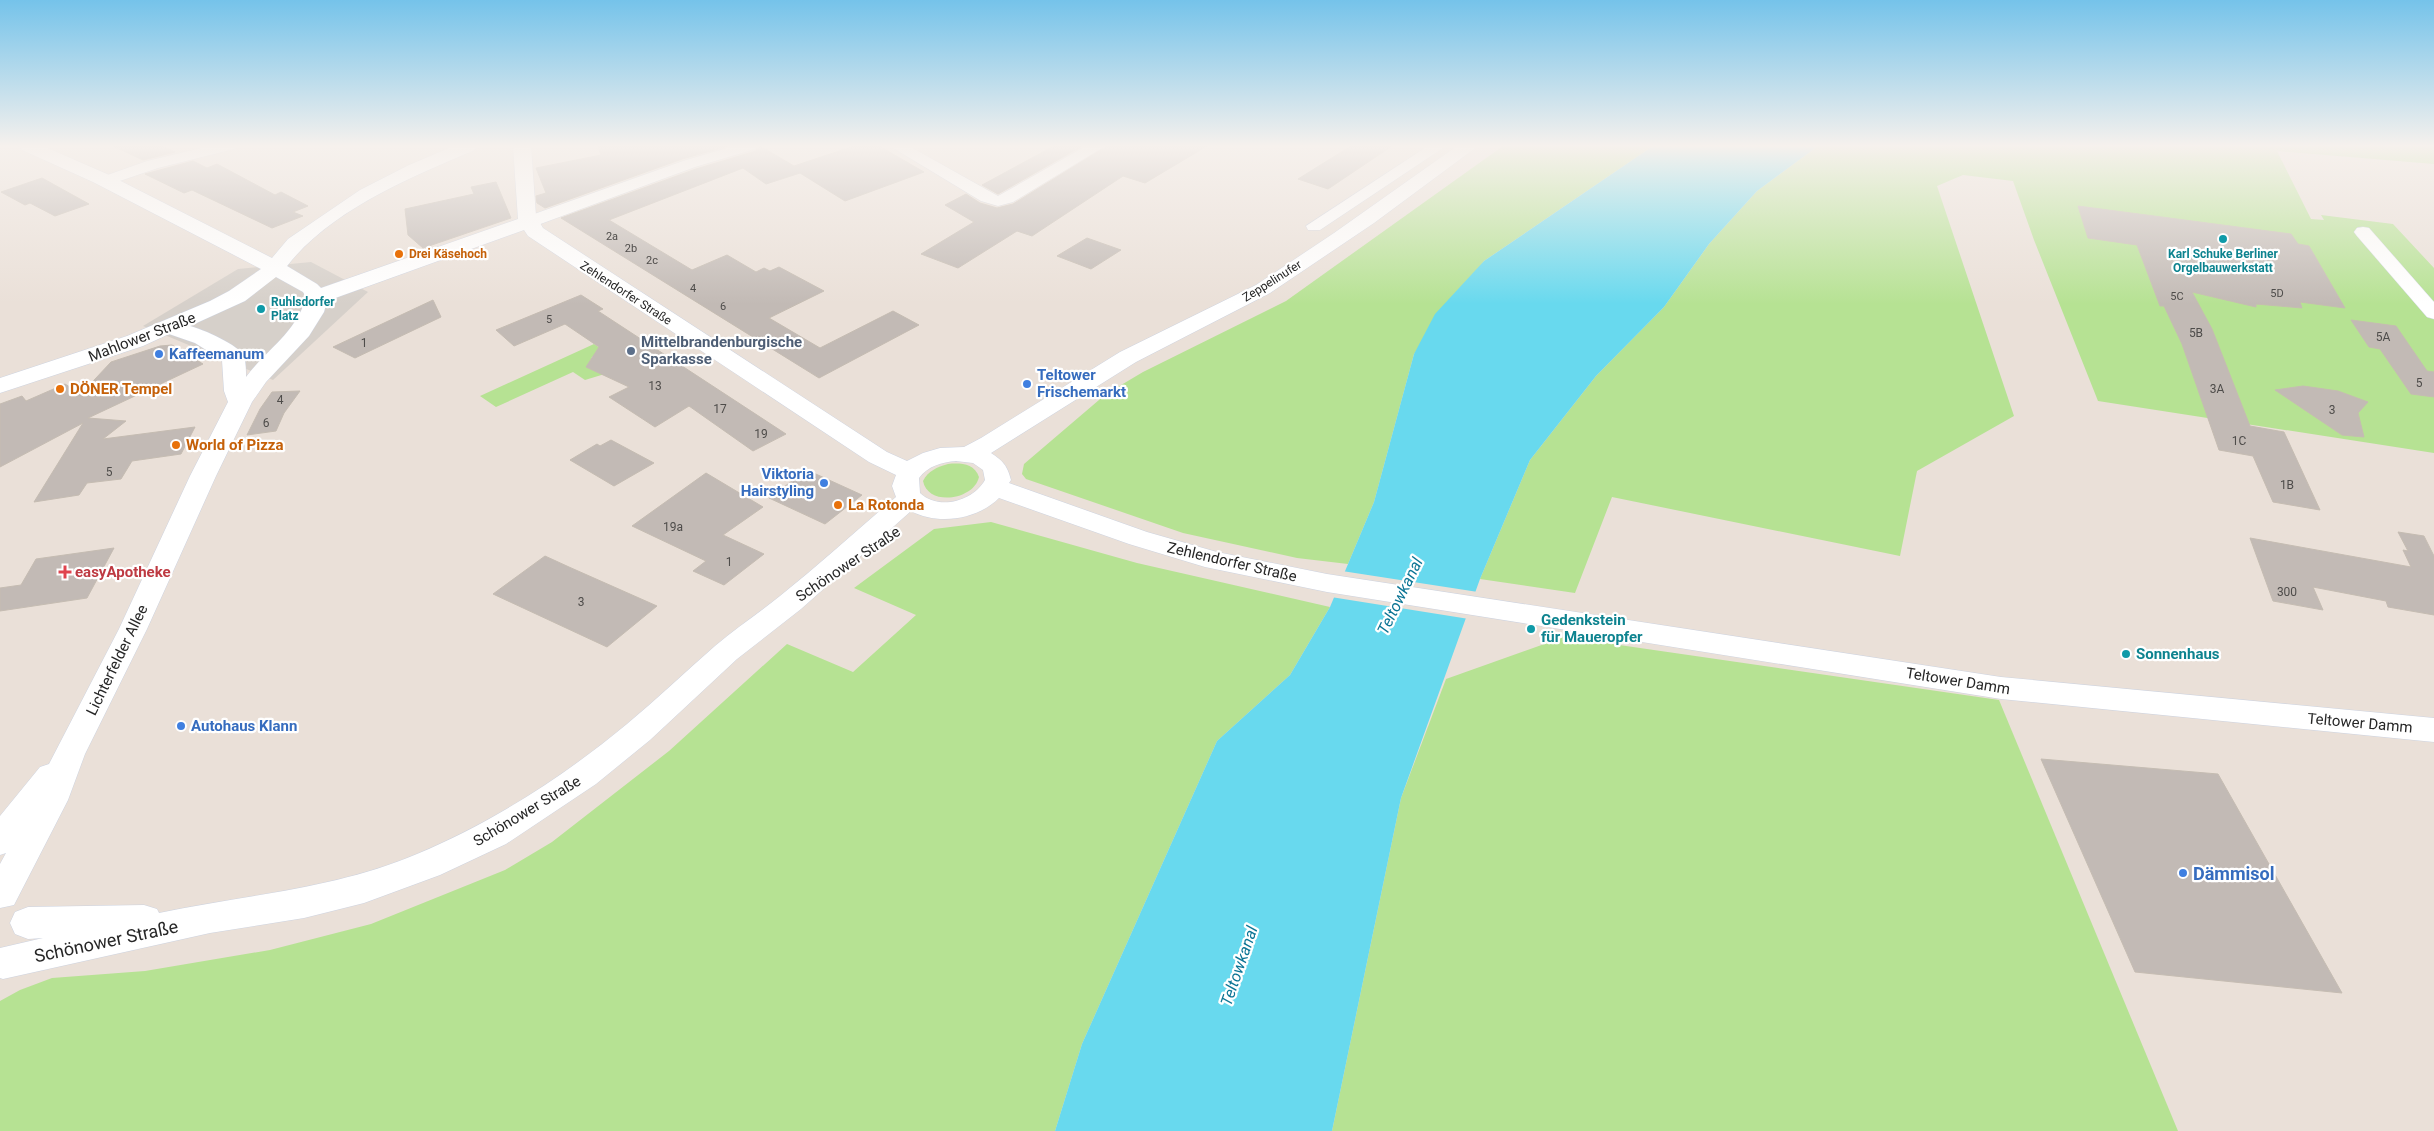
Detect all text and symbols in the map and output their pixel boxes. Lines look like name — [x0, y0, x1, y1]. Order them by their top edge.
house number: 2a — [606, 230, 618, 243]
marker: Karl Schuke Berliner Orgelbauwerkstatt — [2217, 233, 2229, 245]
house number: 2b — [625, 242, 637, 255]
place label: Drei Käsehoch — [409, 247, 487, 261]
place label: Karl Schuke Berliner Orgelbauwerkstatt — [2168, 247, 2279, 275]
marker: Drei Käsehoch — [393, 248, 405, 260]
house number: 2c — [646, 254, 658, 267]
street label: Zeppelinufer — [1240, 257, 1304, 305]
street label: Zehlendorfer Straße — [578, 258, 674, 328]
house number: 4 — [690, 282, 696, 295]
house number: 5D — [2270, 287, 2284, 300]
house number: 5C — [2170, 290, 2184, 303]
place label: Ruhlsdorfer Platz — [271, 295, 335, 323]
house number: 6 — [720, 300, 726, 313]
marker: Ruhlsdorfer Platz — [255, 303, 267, 315]
street label: Mahlower Straße — [86, 308, 198, 366]
house number: 5 — [546, 313, 552, 326]
house number: 5B — [2189, 326, 2203, 340]
house number: 5A — [2376, 330, 2390, 344]
place label: Mittelbrandenburgische Sparkasse — [641, 333, 802, 368]
house number: 1 — [361, 336, 367, 350]
place label: Kaffeemanum — [169, 345, 264, 363]
marker: Mittelbrandenburgische Sparkasse — [625, 345, 637, 357]
marker: Kaffeemanum — [153, 348, 165, 360]
place label: Teltower Frischemarkt — [1037, 366, 1126, 401]
house number: 5 — [2416, 376, 2423, 390]
marker: Teltower Frischemarkt — [1021, 378, 1033, 390]
house number: 13 — [648, 379, 662, 393]
place label: DÖNER Tempel — [70, 380, 172, 398]
house number: 3A — [2210, 382, 2224, 396]
marker: DÖNER Tempel — [54, 383, 66, 395]
house number: 4 — [277, 393, 284, 407]
house number: 17 — [713, 402, 727, 416]
house number: 3 — [2329, 403, 2335, 417]
house number: 6 — [263, 416, 270, 430]
house number: 19 — [754, 427, 768, 441]
house number: 1C — [2232, 434, 2246, 448]
place label: World of Pizza — [186, 436, 284, 454]
marker: World of Pizza — [170, 439, 182, 451]
house number: 5 — [106, 465, 113, 479]
place label: Viktoria Hairstyling — [741, 465, 814, 500]
marker: Viktoria Hairstyling — [818, 477, 830, 489]
house number: 1B — [2280, 478, 2294, 492]
place label: La Rotonda — [848, 496, 924, 514]
marker: La Rotonda — [832, 499, 844, 511]
house number: 19a — [663, 520, 683, 534]
street label: Schönower Straße — [792, 522, 904, 606]
street label: Zehlendorfer Straße — [1165, 538, 1299, 586]
water label: Teltowkanal — [1373, 554, 1427, 637]
house number: 1 — [726, 555, 732, 569]
place label: easyApotheke — [75, 563, 171, 581]
marker: easyApotheke — [59, 566, 71, 578]
house number: 300 — [2277, 585, 2297, 599]
house number: 3 — [578, 595, 584, 609]
street label: Lichterfelder Allee — [82, 602, 152, 718]
place label: Gedenkstein für Maueropfer — [1541, 611, 1643, 646]
marker: Gedenkstein für Maueropfer — [1525, 623, 1537, 635]
place label: Sonnenhaus — [2136, 645, 2220, 663]
marker: Sonnenhaus — [2120, 648, 2132, 660]
street label: Teltower Damm — [1904, 664, 2012, 698]
street label: Teltower Damm — [2307, 709, 2413, 737]
place label: Autohaus Klann — [191, 717, 297, 735]
marker: Autohaus Klann — [175, 720, 187, 732]
street label: Schönower Straße — [470, 772, 584, 850]
place label: Dämmisol — [2193, 863, 2274, 884]
marker: Dämmisol — [2177, 867, 2189, 879]
street label: Schönower Straße — [32, 915, 180, 967]
water label: Teltowkanal — [1217, 923, 1262, 1008]

